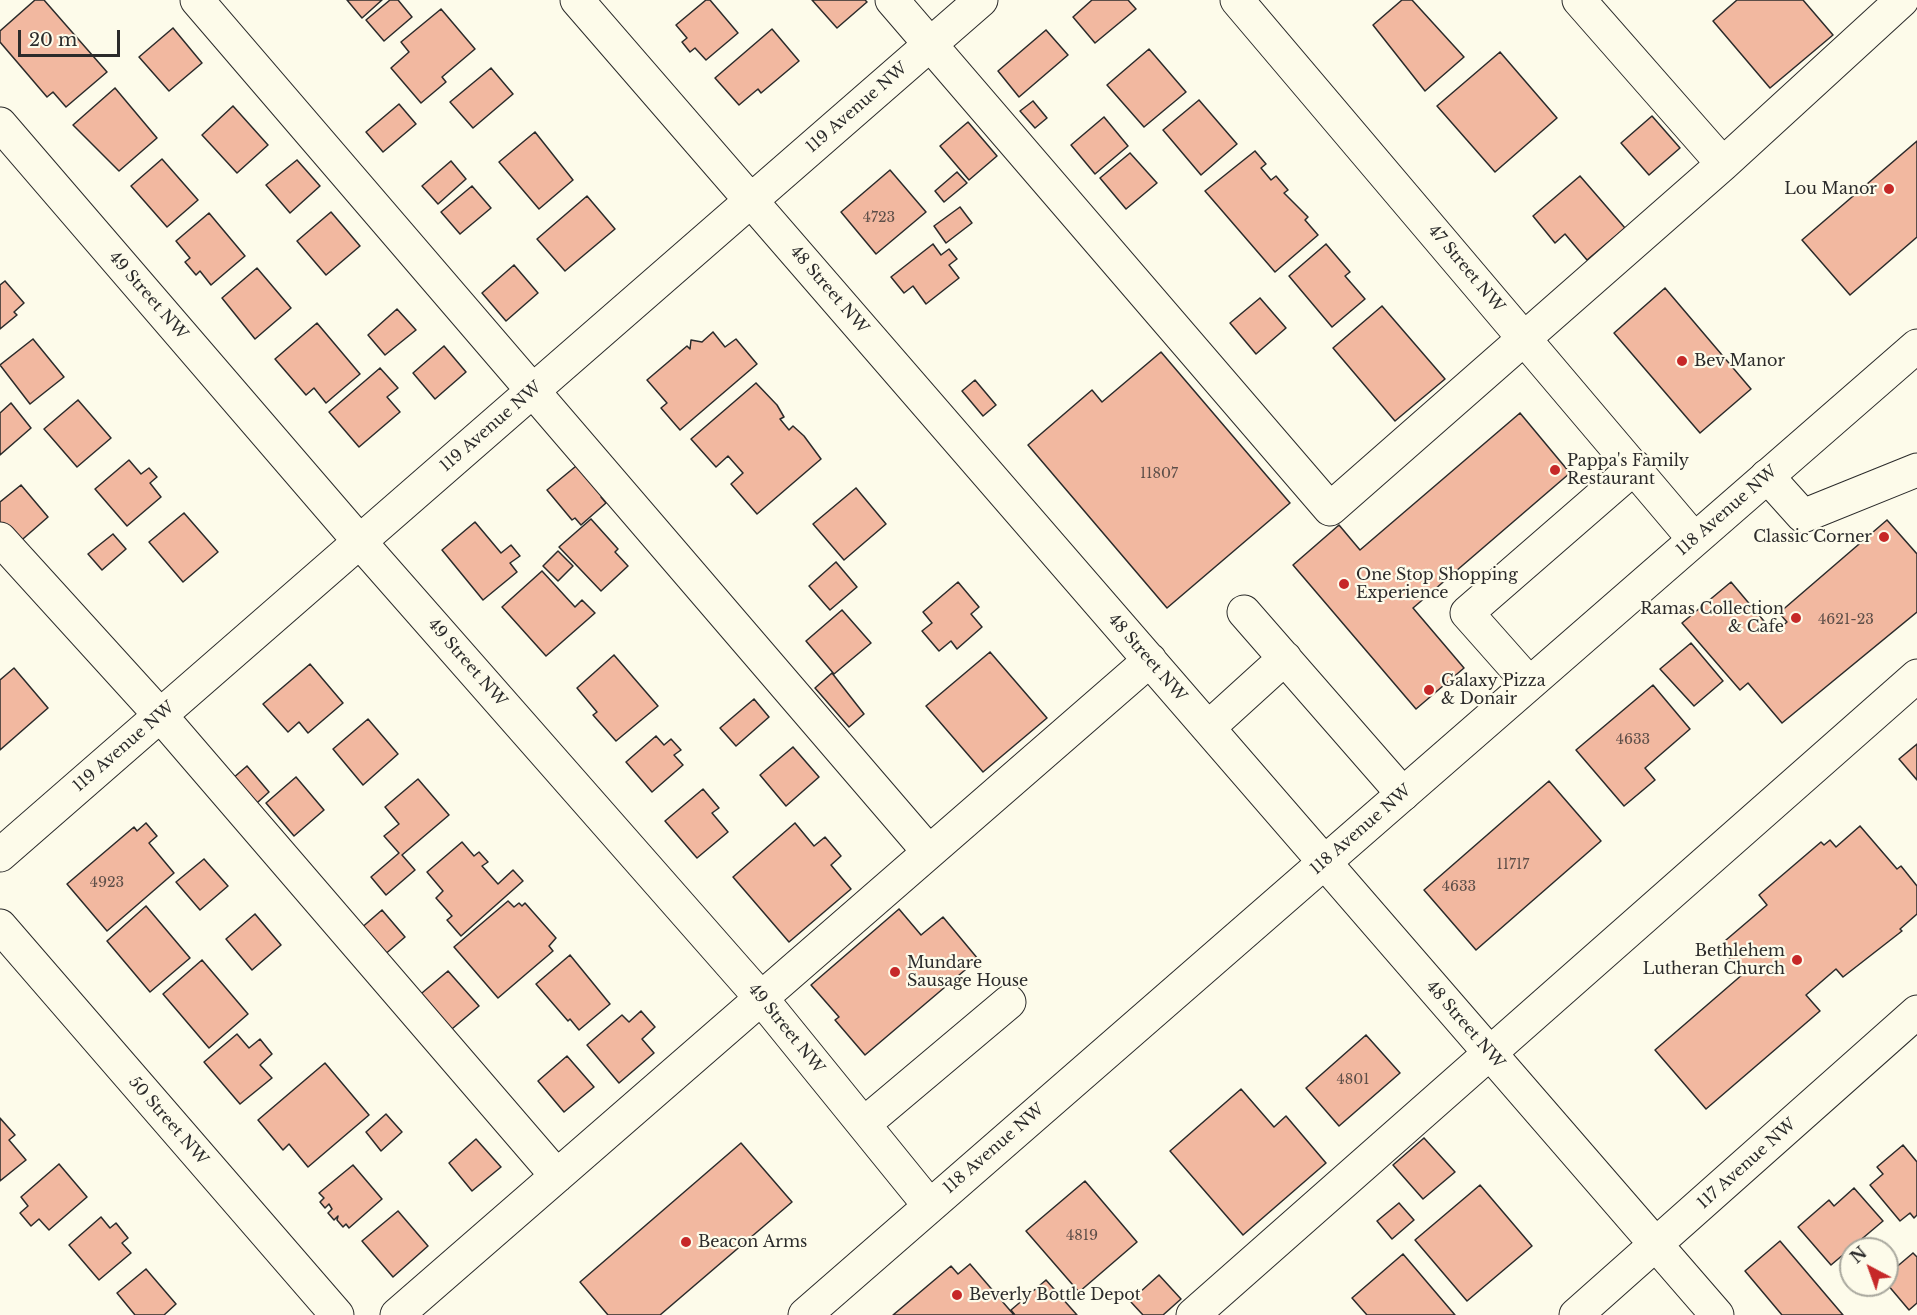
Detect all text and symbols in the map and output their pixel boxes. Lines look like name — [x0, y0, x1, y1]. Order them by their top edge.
scale bar — [21, 18, 123, 56]
text: 20 m — [29, 29, 77, 51]
street label: 119 Avenue NW — [802, 59, 912, 157]
place label: Lou Manor — [1784, 179, 1877, 199]
marker: Lou Manor — [1882, 182, 1896, 196]
house number: 4723 — [863, 210, 895, 226]
street label: 47 Street NW — [1424, 221, 1508, 317]
street label: 48 Street NW — [786, 242, 872, 338]
street label: 49 Street NW — [105, 248, 191, 344]
place label: Bev Manor — [1694, 351, 1785, 371]
marker: Bev Manor — [1675, 354, 1689, 368]
street label: 119 Avenue NW — [436, 378, 546, 476]
place label: Pappa's Family Restaurant — [1567, 451, 1689, 489]
street label: 118 Avenue NW — [1673, 462, 1781, 560]
marker: Pappa's Family Restaurant — [1548, 463, 1562, 477]
house number: 11807 — [1140, 466, 1178, 482]
place label: Classic Corner — [1753, 527, 1872, 547]
marker: Classic Corner — [1877, 530, 1891, 544]
place label: One Stop Shopping Experience — [1356, 565, 1518, 603]
marker: One Stop Shopping Experience — [1337, 577, 1351, 591]
place label: Ramas Collection & Cafe — [1640, 599, 1784, 637]
street label: 48 Street NW — [1104, 610, 1190, 706]
marker: Ramas Collection & Cafe — [1789, 611, 1803, 625]
house number: 4621-23 — [1818, 612, 1874, 628]
street label: 49 Street NW — [424, 615, 510, 711]
place label: Galaxy Pizza & Donair — [1441, 671, 1546, 709]
marker: Galaxy Pizza & Donair — [1422, 683, 1436, 697]
street label: 119 Avenue NW — [69, 698, 179, 796]
house number: 4633 — [1616, 732, 1650, 748]
street label: 118 Avenue NW — [1307, 781, 1415, 879]
house number: 11717 — [1497, 857, 1529, 873]
house number: 4923 — [90, 875, 124, 891]
house number: 4633 — [1442, 879, 1476, 895]
place label: Bethlehem Lutheran Church — [1643, 941, 1785, 979]
place label: Mundare Sausage House — [907, 953, 1028, 991]
marker: Bethlehem Lutheran Church — [1790, 953, 1804, 967]
marker: Mundare Sausage House — [888, 965, 902, 979]
street label: 48 Street NW — [1422, 977, 1508, 1073]
street label: 49 Street NW — [744, 980, 828, 1078]
house number: 4801 — [1337, 1072, 1369, 1088]
street label: 50 Street NW — [124, 1073, 212, 1169]
street label: 118 Avenue NW — [940, 1100, 1048, 1198]
street label: 117 Avenue NW — [1694, 1115, 1800, 1213]
house number: 4819 — [1066, 1228, 1098, 1244]
place label: Beacon Arms — [698, 1232, 807, 1252]
marker: Beacon Arms — [679, 1235, 693, 1249]
north arrow — [1839, 1237, 1899, 1297]
text: N — [1846, 1242, 1871, 1267]
place label: Beverly Bottle Depot — [969, 1285, 1141, 1305]
marker: Beverly Bottle Depot — [950, 1288, 964, 1302]

